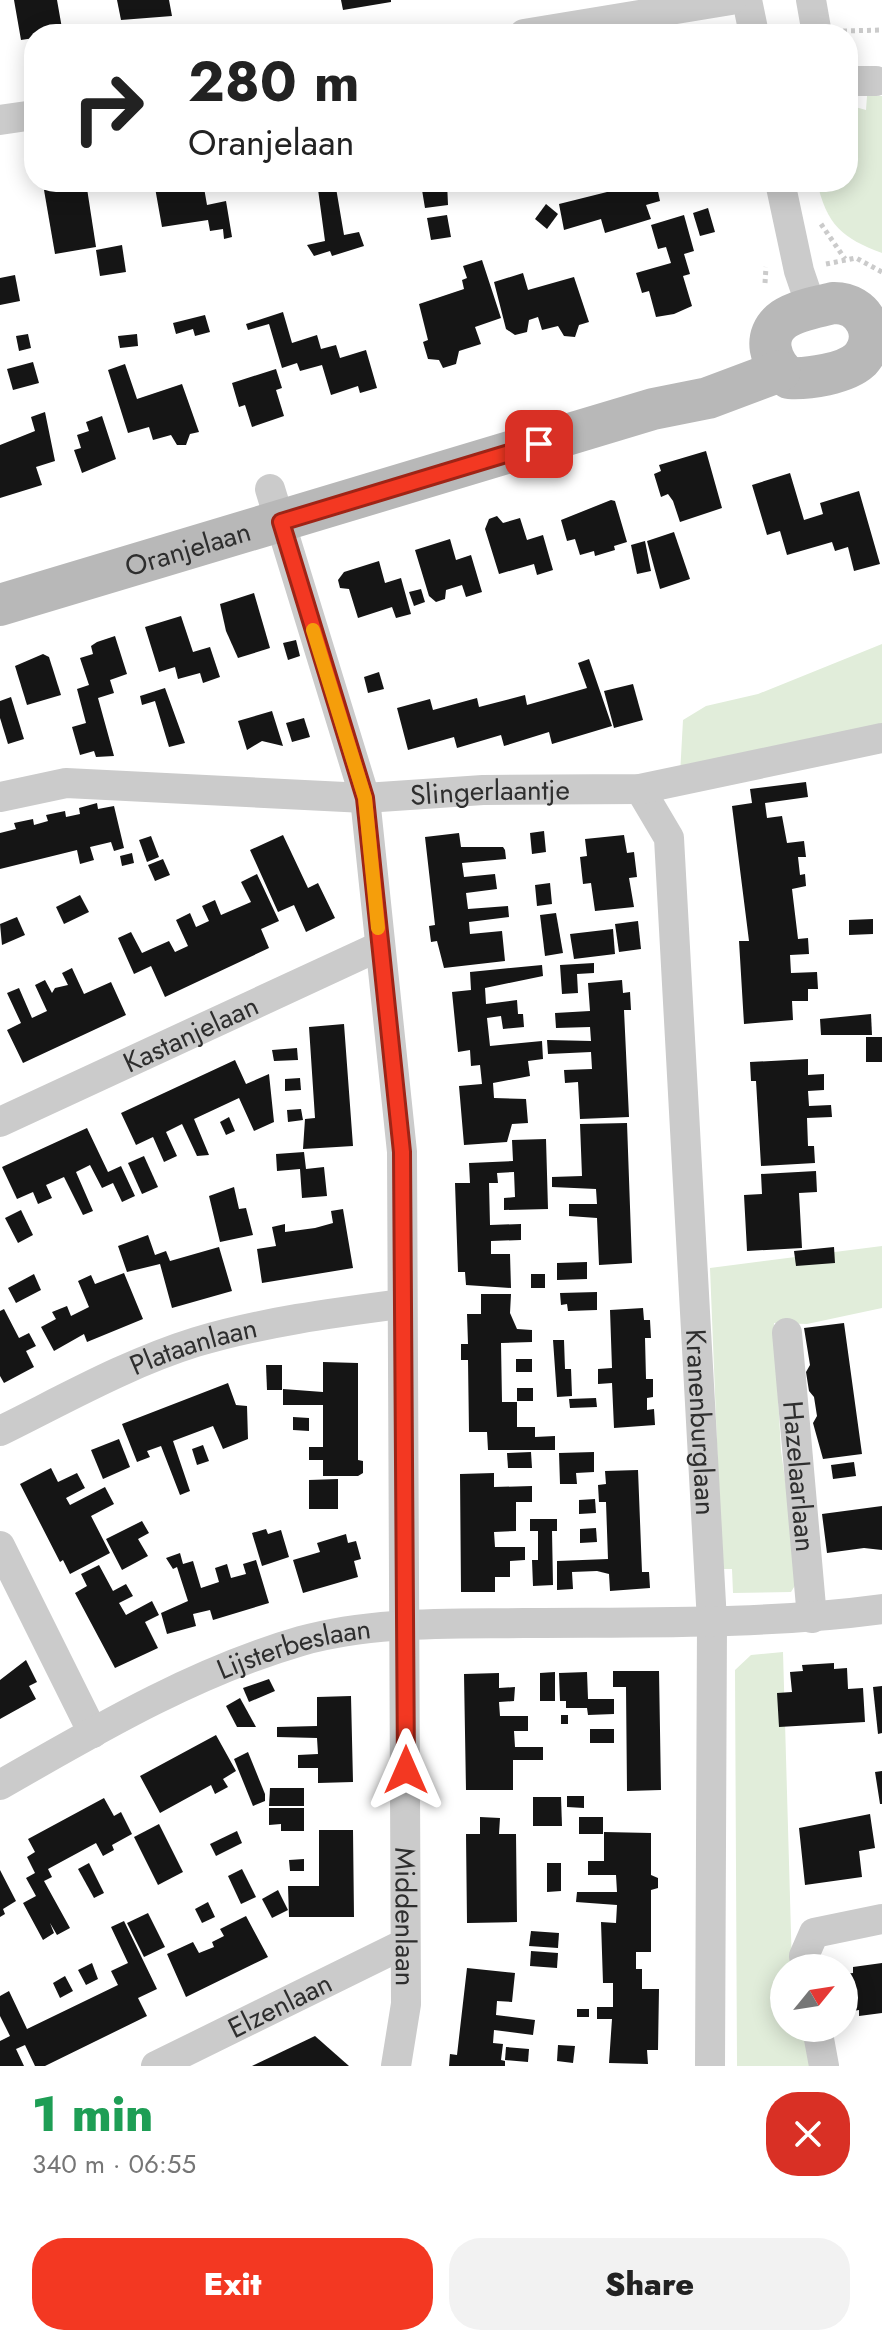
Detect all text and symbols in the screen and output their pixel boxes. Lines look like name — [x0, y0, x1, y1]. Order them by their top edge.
text: 280 m — [188, 41, 360, 122]
icon: right — [56, 56, 160, 160]
text: Oranjelaan — [188, 116, 354, 168]
pin — [505, 410, 573, 478]
icon: arrive — [517, 422, 561, 466]
street label: Oranjelaan — [120, 511, 256, 587]
street label: Slingerlaantje — [409, 769, 570, 816]
street label: Kastanjelaan — [116, 985, 265, 1083]
street label: Plataanlaan — [123, 1307, 261, 1386]
street label: Kranenburglaan — [675, 1328, 726, 1517]
street label: Hazelaarlaan — [772, 1399, 826, 1554]
street label: Lijsterbeslaan — [211, 1608, 373, 1690]
position arrow — [364, 1728, 448, 1812]
street label: Middenlaan — [384, 1847, 426, 1986]
north arrow — [770, 1954, 858, 2042]
map controls — [770, 1954, 858, 2042]
street label: Elzenlaan — [221, 1963, 339, 2049]
text: 1 min — [32, 2080, 153, 2149]
button: close — [766, 2092, 850, 2176]
text: 340 m · 06:55 — [32, 2145, 196, 2183]
button: Exit — [32, 2238, 433, 2330]
button: Share — [449, 2238, 850, 2330]

